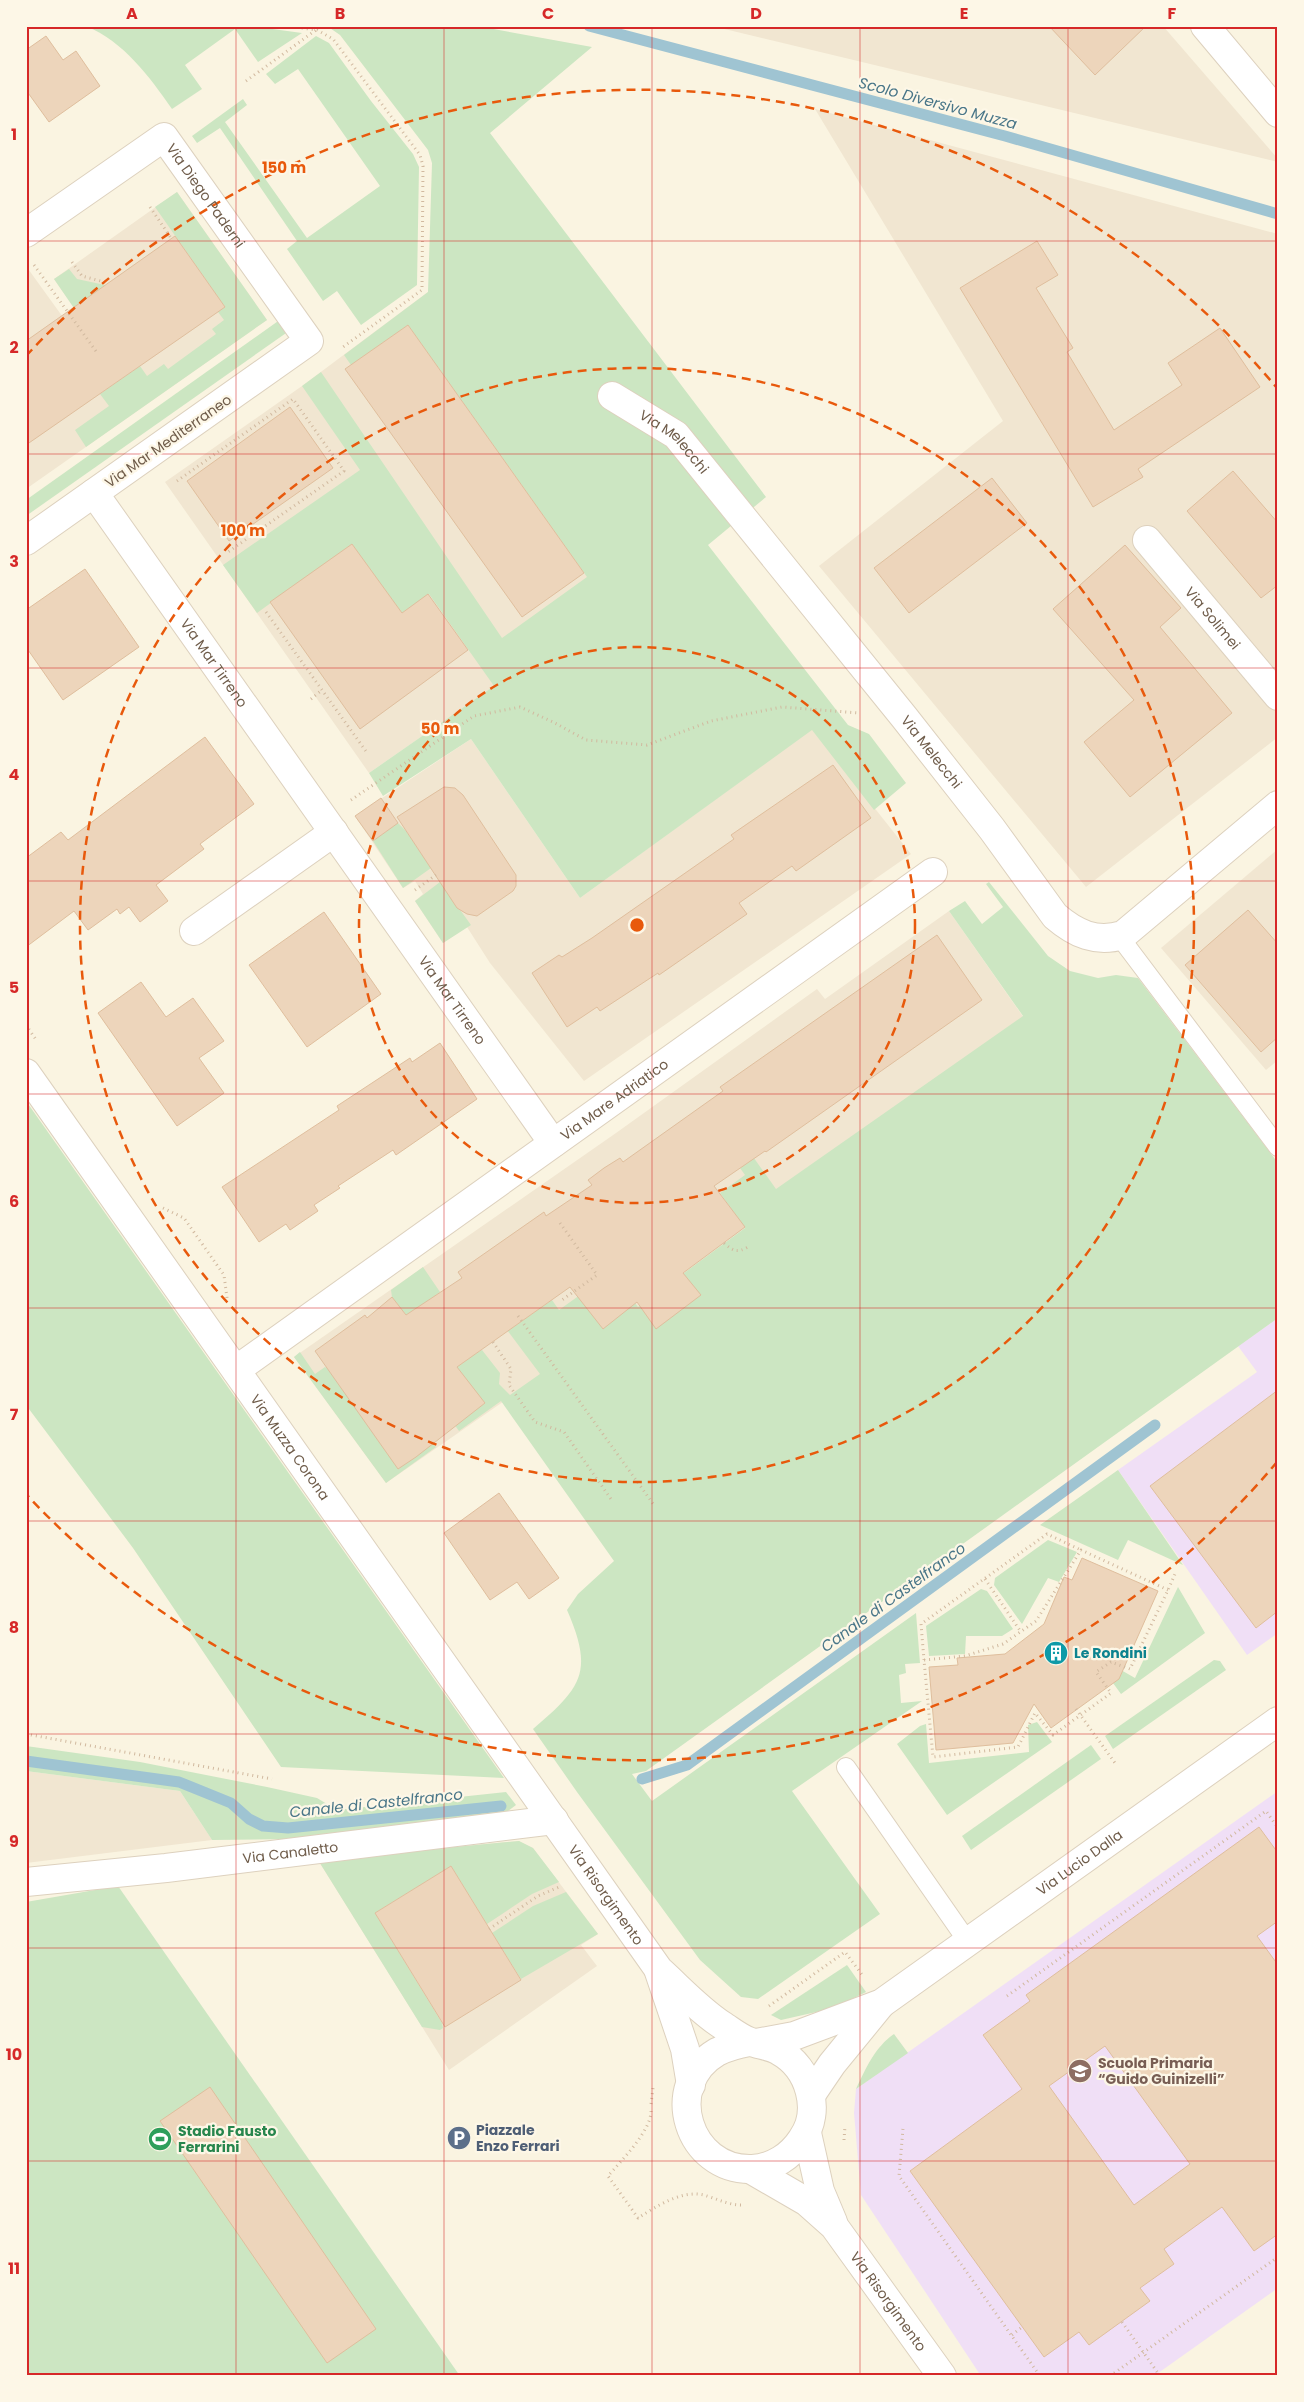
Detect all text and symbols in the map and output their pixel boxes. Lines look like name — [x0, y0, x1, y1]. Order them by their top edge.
text: A — [126, 2, 138, 25]
text: B — [335, 2, 345, 25]
text: C — [542, 2, 554, 25]
text: D — [750, 2, 762, 25]
text: E — [960, 2, 968, 25]
text: F — [1168, 2, 1177, 25]
water label: Scolo Diversivo Muzza — [856, 72, 1020, 134]
text: 1 — [11, 123, 17, 146]
street label: Via Diego Paderni — [162, 139, 250, 252]
text: 150 m — [262, 157, 306, 178]
text: 2 — [9, 336, 19, 359]
street label: Via Mar Mediterraneo — [101, 390, 235, 492]
street label: Via Melecchi — [636, 405, 714, 478]
text: 100 m — [221, 520, 265, 541]
text: 3 — [9, 550, 19, 573]
street label: Via Solimei — [1180, 582, 1245, 654]
street label: Via Mar Tirreno — [176, 614, 252, 711]
street label: Via Melecchi — [896, 711, 967, 793]
text: 50 m — [421, 718, 459, 739]
text: 4 — [9, 763, 20, 786]
centre of rings — [628, 916, 646, 934]
street label: Via Mar Tirreno — [414, 952, 491, 1049]
text: 5 — [9, 976, 19, 999]
street label: Via Mare Adriatico — [556, 1054, 672, 1145]
text: 6 — [9, 1190, 19, 1213]
street label: Via Muzza Corona — [246, 1390, 334, 1504]
text: 7 — [10, 1403, 19, 1426]
water label: Canale di Castelfranco — [816, 1537, 970, 1657]
text: 8 — [9, 1616, 19, 1639]
building icon: Le Rondini — [1043, 1640, 1069, 1666]
place label: Le Rondini — [1074, 1643, 1147, 1663]
water label: Canale di Castelfranco — [288, 1783, 464, 1823]
street label: Via Lucio Dalla — [1032, 1825, 1127, 1900]
text: 9 — [9, 1830, 19, 1853]
street label: Via Canaletto — [241, 1837, 339, 1868]
street label: Via Risorgimento — [564, 1841, 648, 1949]
text: 10 — [6, 2043, 22, 2066]
place label: Scuola Primaria “Guido Guinizelli” — [1098, 2053, 1225, 2089]
school or university icon: Scuola Primaria “Guido Guinizelli” — [1067, 2058, 1093, 2084]
place label: Piazzale Enzo Ferrari — [476, 2120, 560, 2156]
place label: Stadio Fausto Ferrarini — [178, 2121, 276, 2157]
parking icon: Piazzale Enzo Ferrari — [446, 2125, 472, 2151]
sports icon: Stadio Fausto Ferrarini — [147, 2126, 173, 2152]
street label: Via Risorgimento — [846, 2247, 931, 2356]
text: 11 — [8, 2257, 20, 2280]

